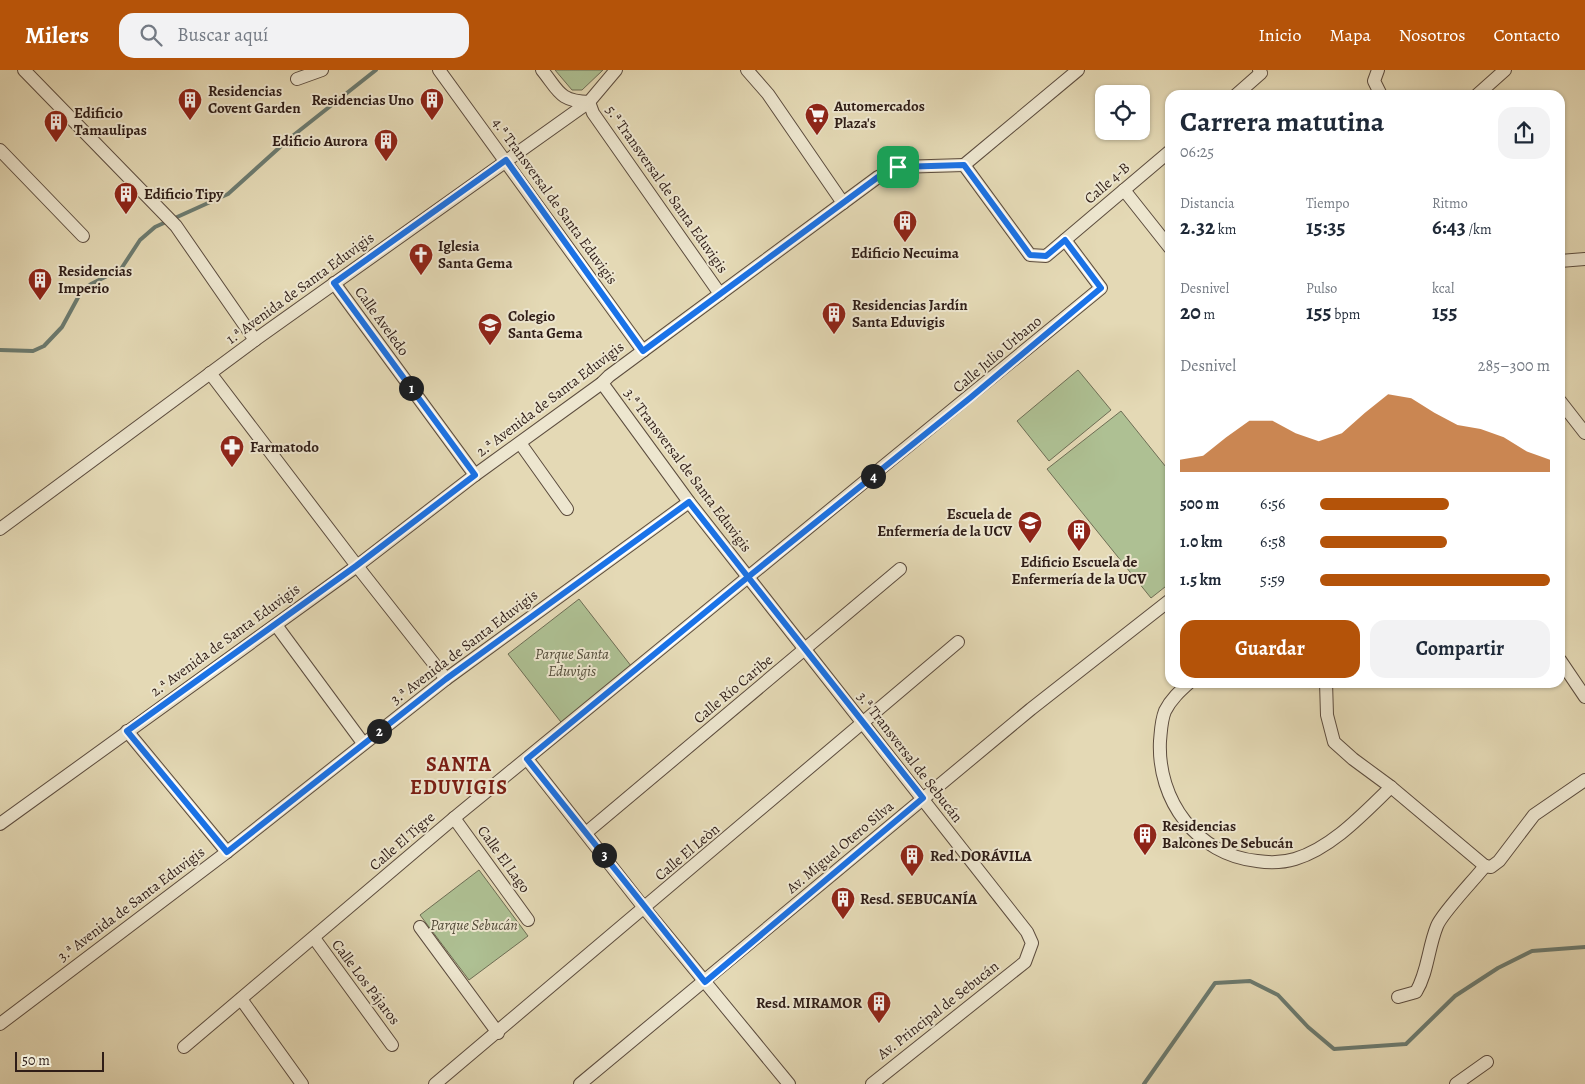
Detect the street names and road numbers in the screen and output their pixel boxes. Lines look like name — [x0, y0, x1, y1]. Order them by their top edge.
street label: 5.ª Transversal de Santa Eduvigis — [601, 101, 733, 277]
street label: 4.ª Transversal de Santa Eduvigis — [488, 114, 622, 288]
street label: Calle 4-B — [1080, 158, 1134, 208]
street label: 1.ª Avenida de Santa Eduvigis — [222, 227, 378, 349]
street label: Calle Aveledo — [350, 282, 414, 360]
street label: Calle Julio Urbano — [948, 311, 1046, 397]
street label: 2.ª Avenida de Santa Eduvigis — [472, 337, 628, 461]
street label: 3.ª Transversal de Santa Eduvigis — [620, 384, 756, 556]
street label: 2.ª Avenida de Santa Eduvigis — [146, 579, 304, 701]
street label: 3.ª Avenida de Santa Eduvigis — [386, 585, 542, 709]
street label: Calle Río Caribe — [689, 650, 777, 728]
street label: 3.ª Transversal de Sebucán — [853, 687, 967, 827]
street label: Av. Miguel Otero Silva — [781, 796, 898, 898]
street label: Calle El Tigre — [365, 807, 439, 875]
street label: Calle El Leòn — [650, 819, 724, 885]
street label: Calle El Lago — [473, 821, 535, 897]
street label: 3.ª Avenida de Santa Eduvigis — [53, 842, 209, 966]
street label: Calle Los Pájaros — [327, 935, 405, 1029]
street label: Av. Principal de Sebucán — [872, 956, 1003, 1064]

